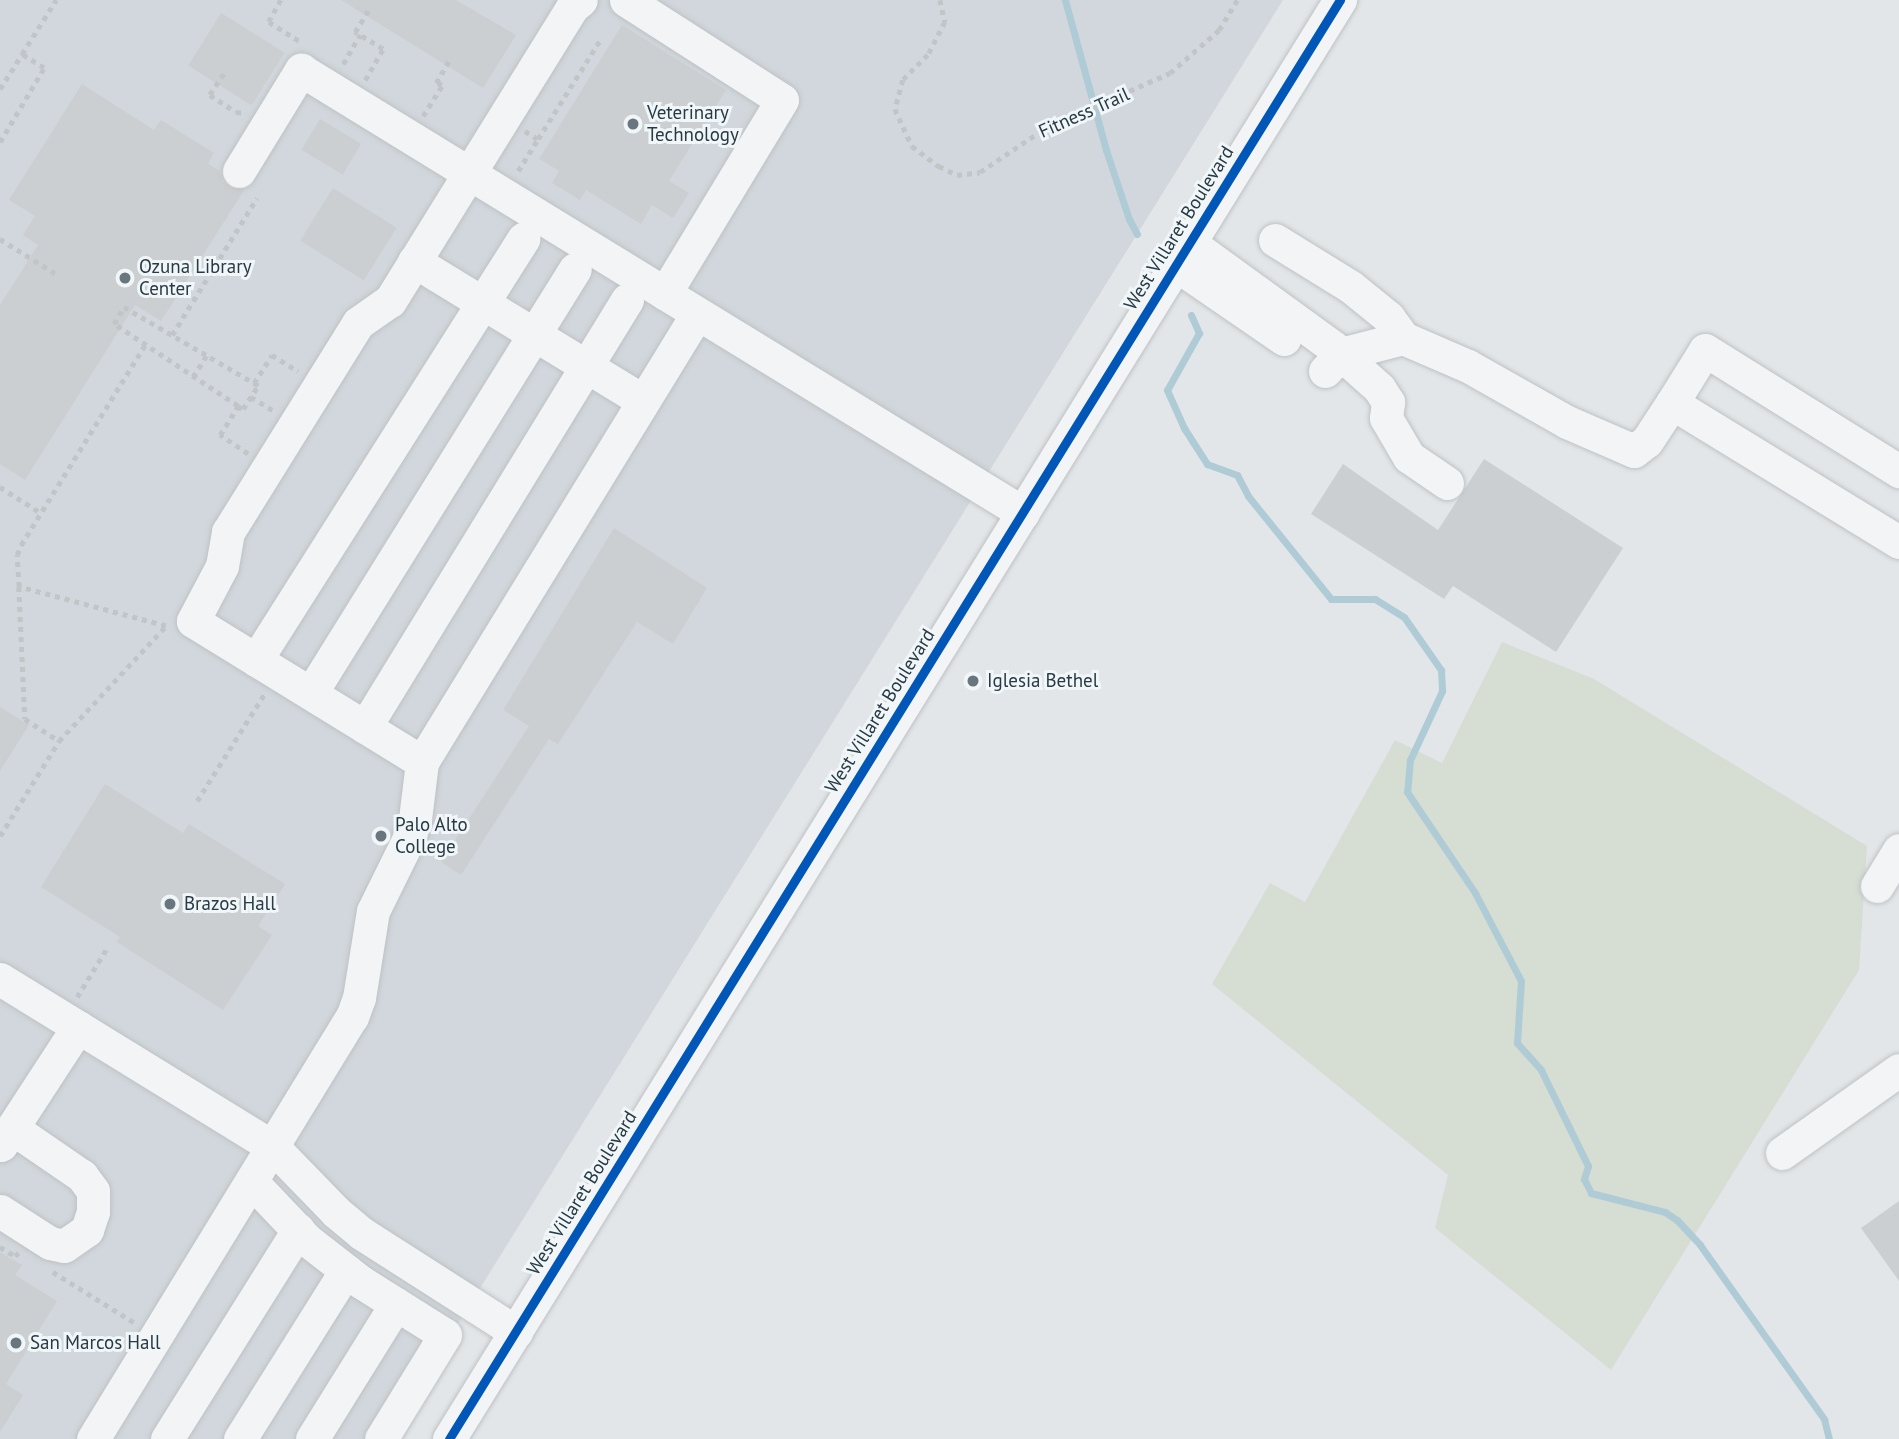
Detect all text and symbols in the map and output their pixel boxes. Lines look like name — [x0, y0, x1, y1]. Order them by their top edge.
street label: Fitness Trail — [1035, 83, 1133, 143]
place label: Veterinary Technology — [647, 102, 739, 146]
marker: Veterinary Technology — [625, 116, 641, 132]
street label: West Villaret Boulevard — [1119, 142, 1239, 314]
place label: Ozuna Library Center — [139, 256, 252, 300]
marker: Ozuna Library Center — [117, 270, 133, 286]
street label: West Villaret Boulevard — [820, 625, 940, 797]
place label: Iglesia Bethel — [987, 670, 1098, 692]
marker: Iglesia Bethel — [965, 673, 981, 689]
place label: Palo Alto College — [395, 814, 468, 858]
marker: Palo Alto College — [373, 828, 389, 844]
place label: Brazos Hall — [184, 893, 276, 915]
marker: Brazos Hall — [162, 896, 178, 912]
street label: West Villaret Boulevard — [522, 1107, 642, 1279]
place label: San Marcos Hall — [30, 1332, 161, 1354]
marker: San Marcos Hall — [8, 1335, 24, 1351]

